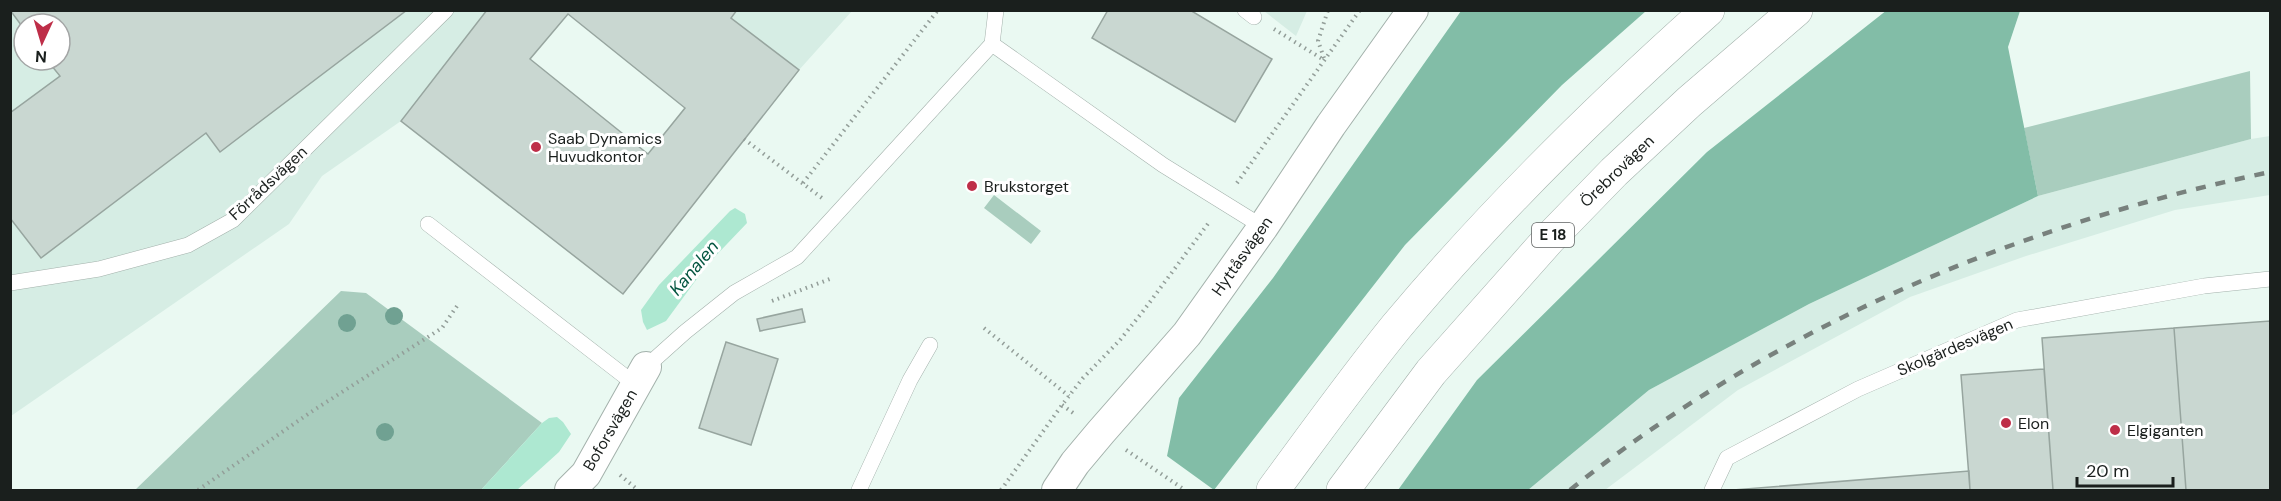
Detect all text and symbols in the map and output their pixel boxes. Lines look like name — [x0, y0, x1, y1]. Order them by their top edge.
north arrow — [12, 12, 72, 72]
text: N — [34, 46, 48, 67]
place label: Saab Dynamics Huvudkontor — [548, 128, 662, 167]
street label: Örebrovägen — [1575, 130, 1659, 212]
marker: Saab Dynamics Huvudkontor — [529, 140, 543, 154]
street label: Förrådsvägen — [224, 141, 312, 225]
place label: Brukstorget — [984, 176, 1069, 197]
marker: Brukstorget — [965, 179, 979, 193]
street label: Hyttåsvägen — [1207, 212, 1277, 300]
road number: E 18 — [1532, 223, 1574, 247]
water label: Kanalen — [664, 235, 724, 301]
street label: Skolgärdesvägen — [1894, 313, 2016, 381]
street label: Boforsvägen — [578, 385, 642, 475]
place label: Elon — [2018, 413, 2049, 434]
marker: Elon — [1999, 416, 2013, 430]
place label: Elgiganten — [2127, 420, 2204, 441]
marker: Elgiganten — [2108, 423, 2122, 437]
scale bar — [2077, 450, 2173, 488]
text: 20 m — [2086, 459, 2129, 483]

